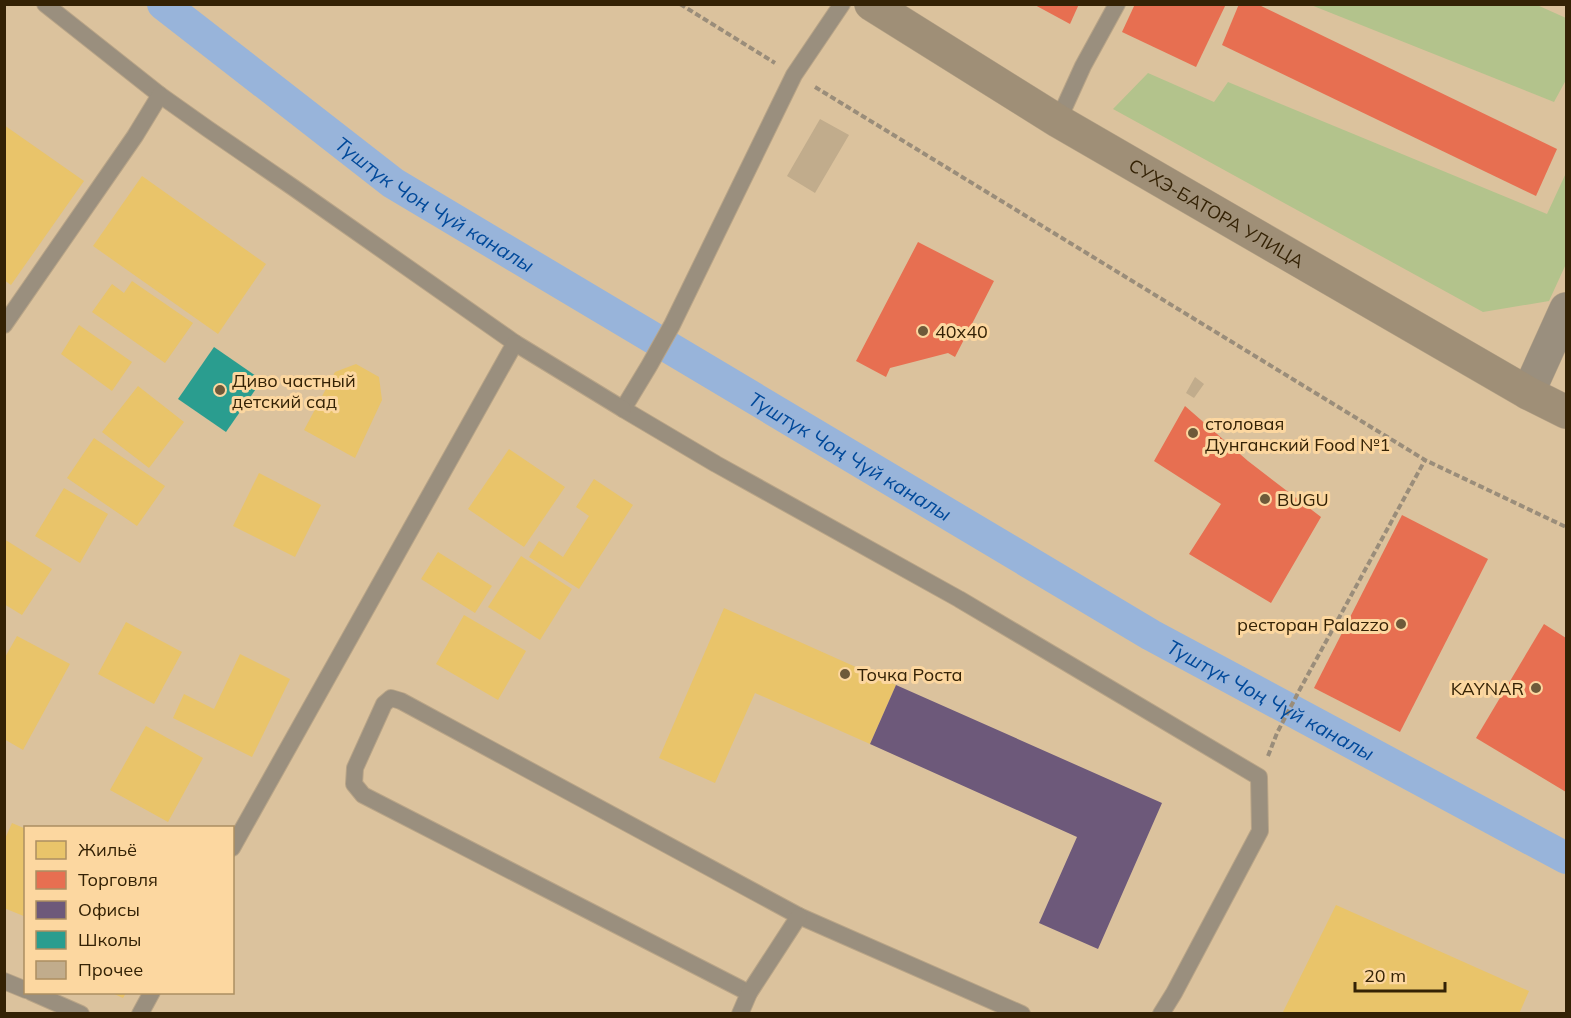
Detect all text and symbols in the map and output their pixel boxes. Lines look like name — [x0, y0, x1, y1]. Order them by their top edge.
water label: Түштүк Чоң Чүй каналы — [331, 131, 539, 277]
street label: СУХЭ-БАТОРА УЛИЦА — [1125, 153, 1309, 273]
place label: 40x40 — [935, 320, 988, 343]
marker: 40x40 — [916, 324, 930, 338]
place label: Диво частный детский сад — [232, 369, 356, 413]
marker: Диво частный детский сад — [213, 383, 227, 397]
water label: Түштүк Чоң Чүй каналы — [744, 386, 956, 526]
place label: столовая Дунганский Food №1 — [1205, 412, 1390, 456]
marker: столовая Дунганский Food №1 — [1186, 426, 1200, 440]
place label: BUGU — [1277, 488, 1329, 511]
marker: BUGU — [1258, 492, 1272, 506]
place label: ресторан Palazzo — [1237, 613, 1389, 636]
marker: ресторан Palazzo — [1394, 617, 1408, 631]
water label: Түштүк Чоң Чүй каналы — [1163, 634, 1379, 765]
place label: Точка Роста — [857, 663, 963, 686]
marker: Точка Роста — [838, 667, 852, 681]
place label: KAYNAR — [1451, 677, 1524, 700]
marker: KAYNAR — [1529, 681, 1543, 695]
legend — [24, 826, 234, 994]
text: Жильё — [78, 838, 137, 861]
text: Торговля — [78, 868, 158, 891]
text: Офисы — [78, 898, 140, 921]
text: Школы — [78, 928, 141, 951]
scale bar — [1355, 955, 1445, 993]
text: Прочее — [78, 958, 143, 981]
text: 20 m — [1364, 964, 1406, 987]

